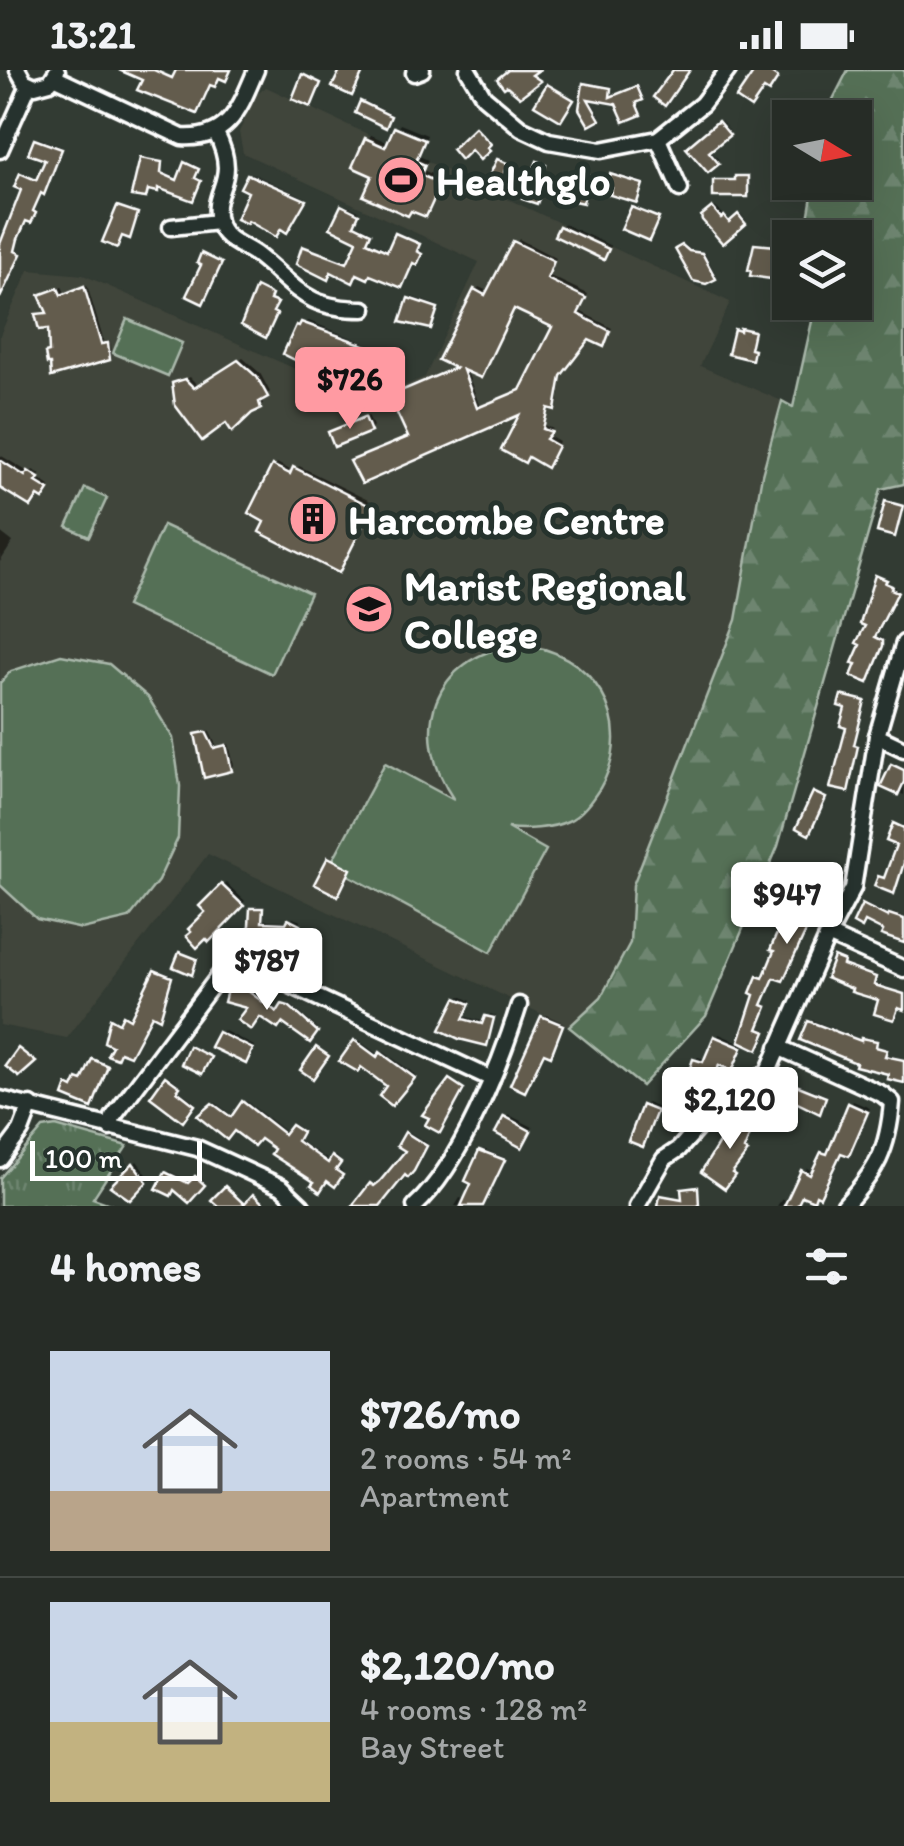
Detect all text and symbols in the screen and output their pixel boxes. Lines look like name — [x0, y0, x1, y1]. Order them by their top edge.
text: 13:21 — [50, 12, 135, 58]
north arrow — [772, 100, 872, 200]
map controls — [772, 100, 872, 320]
sports icon: Healthglo — [375, 154, 427, 206]
place label: Healthglo — [436, 155, 610, 206]
button: layers — [772, 220, 872, 320]
pin: $726 — [291, 347, 409, 432]
text: $726 — [317, 360, 383, 398]
building icon: Harcombe Centre — [287, 493, 339, 545]
place label: Harcombe Centre — [348, 494, 665, 545]
place label: Marist Regional College — [404, 560, 686, 659]
school or university icon: Marist Regional College — [343, 583, 395, 635]
pin: $947 — [728, 862, 846, 947]
text: $947 — [753, 875, 821, 913]
pin: $787 — [208, 928, 326, 1013]
text: $787 — [234, 941, 300, 979]
pin: $2,120 — [649, 1067, 811, 1152]
text: $2,120 — [684, 1080, 776, 1118]
scale bar — [30, 1136, 202, 1180]
text: 100 m — [45, 1141, 122, 1175]
icon: filters — [799, 1239, 854, 1294]
text: 4 homes — [50, 1241, 201, 1292]
text: $726/mo — [360, 1388, 521, 1439]
icon: home — [130, 1391, 250, 1511]
text: 2 rooms · 54 m² — [360, 1439, 572, 1477]
text: Apartment — [360, 1477, 509, 1515]
text: $2,120/mo — [360, 1639, 555, 1690]
icon: home — [130, 1642, 250, 1762]
text: 4 rooms · 128 m² — [360, 1690, 587, 1728]
text: Bay Street — [360, 1728, 505, 1766]

